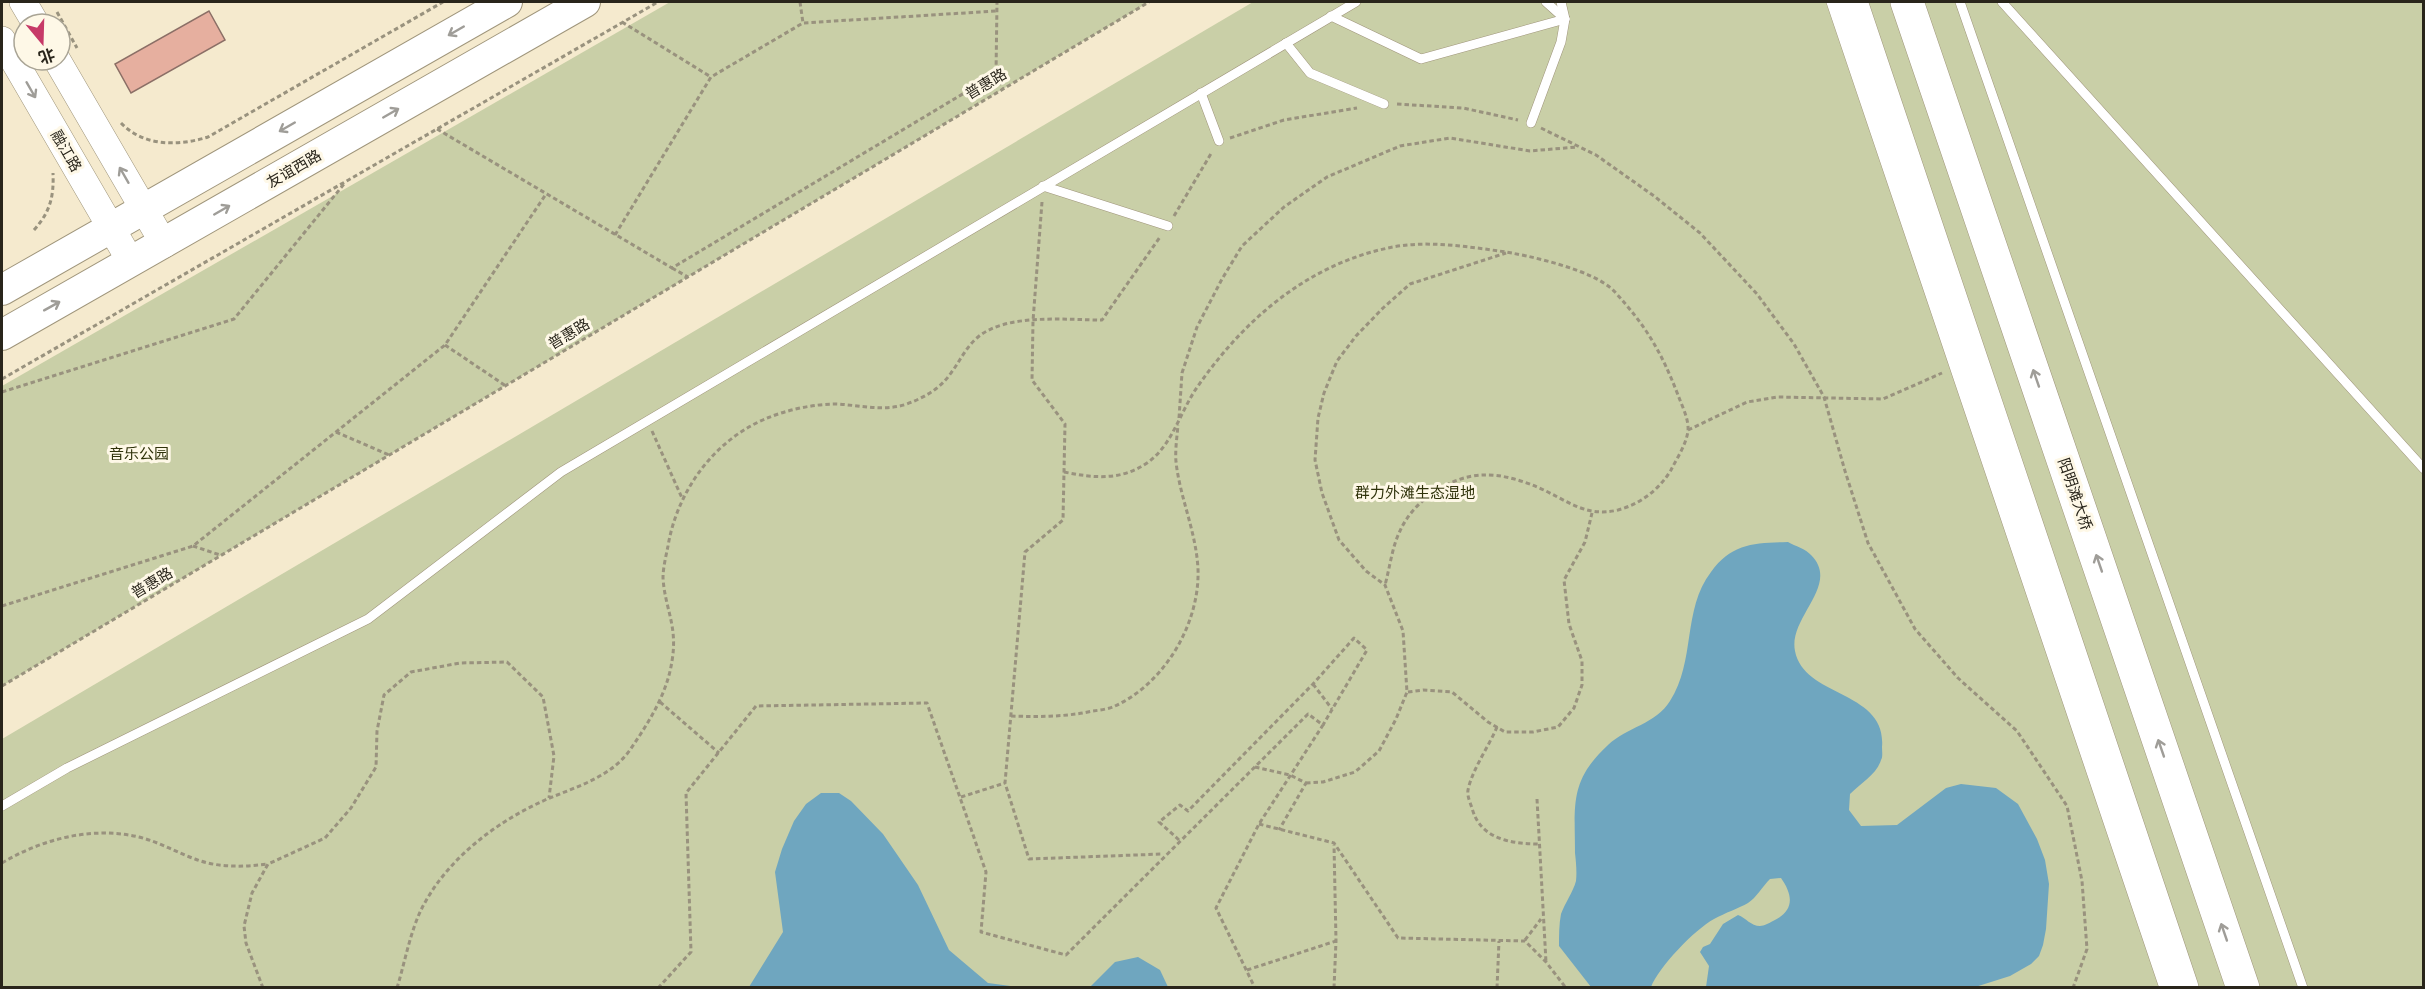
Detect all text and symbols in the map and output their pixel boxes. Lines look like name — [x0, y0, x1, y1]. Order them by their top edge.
north arrow — [12, 12, 72, 72]
one-way arrow — [448, 25, 465, 37]
text: 北 — [36, 44, 57, 67]
street label: 普惠路 — [962, 65, 1010, 103]
one-way arrow — [25, 81, 37, 98]
one-way arrow — [382, 107, 399, 119]
one-way arrow — [279, 122, 296, 134]
street label: 融江路 — [47, 127, 85, 175]
street label: 友谊西路 — [264, 146, 324, 192]
one-way arrow — [117, 167, 129, 184]
one-way arrow — [213, 204, 230, 216]
one-way arrow — [43, 300, 61, 311]
street label: 普惠路 — [545, 315, 593, 353]
one-way arrow — [2029, 369, 2040, 388]
park label: 音乐公园 — [109, 445, 169, 463]
street label: 阳明滩大桥 — [2054, 456, 2096, 532]
park label: 群力外滩生态湿地 — [1355, 484, 1475, 502]
one-way arrow — [2092, 554, 2103, 573]
street label: 普惠路 — [128, 564, 176, 602]
one-way arrow — [2155, 739, 2166, 757]
one-way arrow — [2218, 923, 2229, 942]

